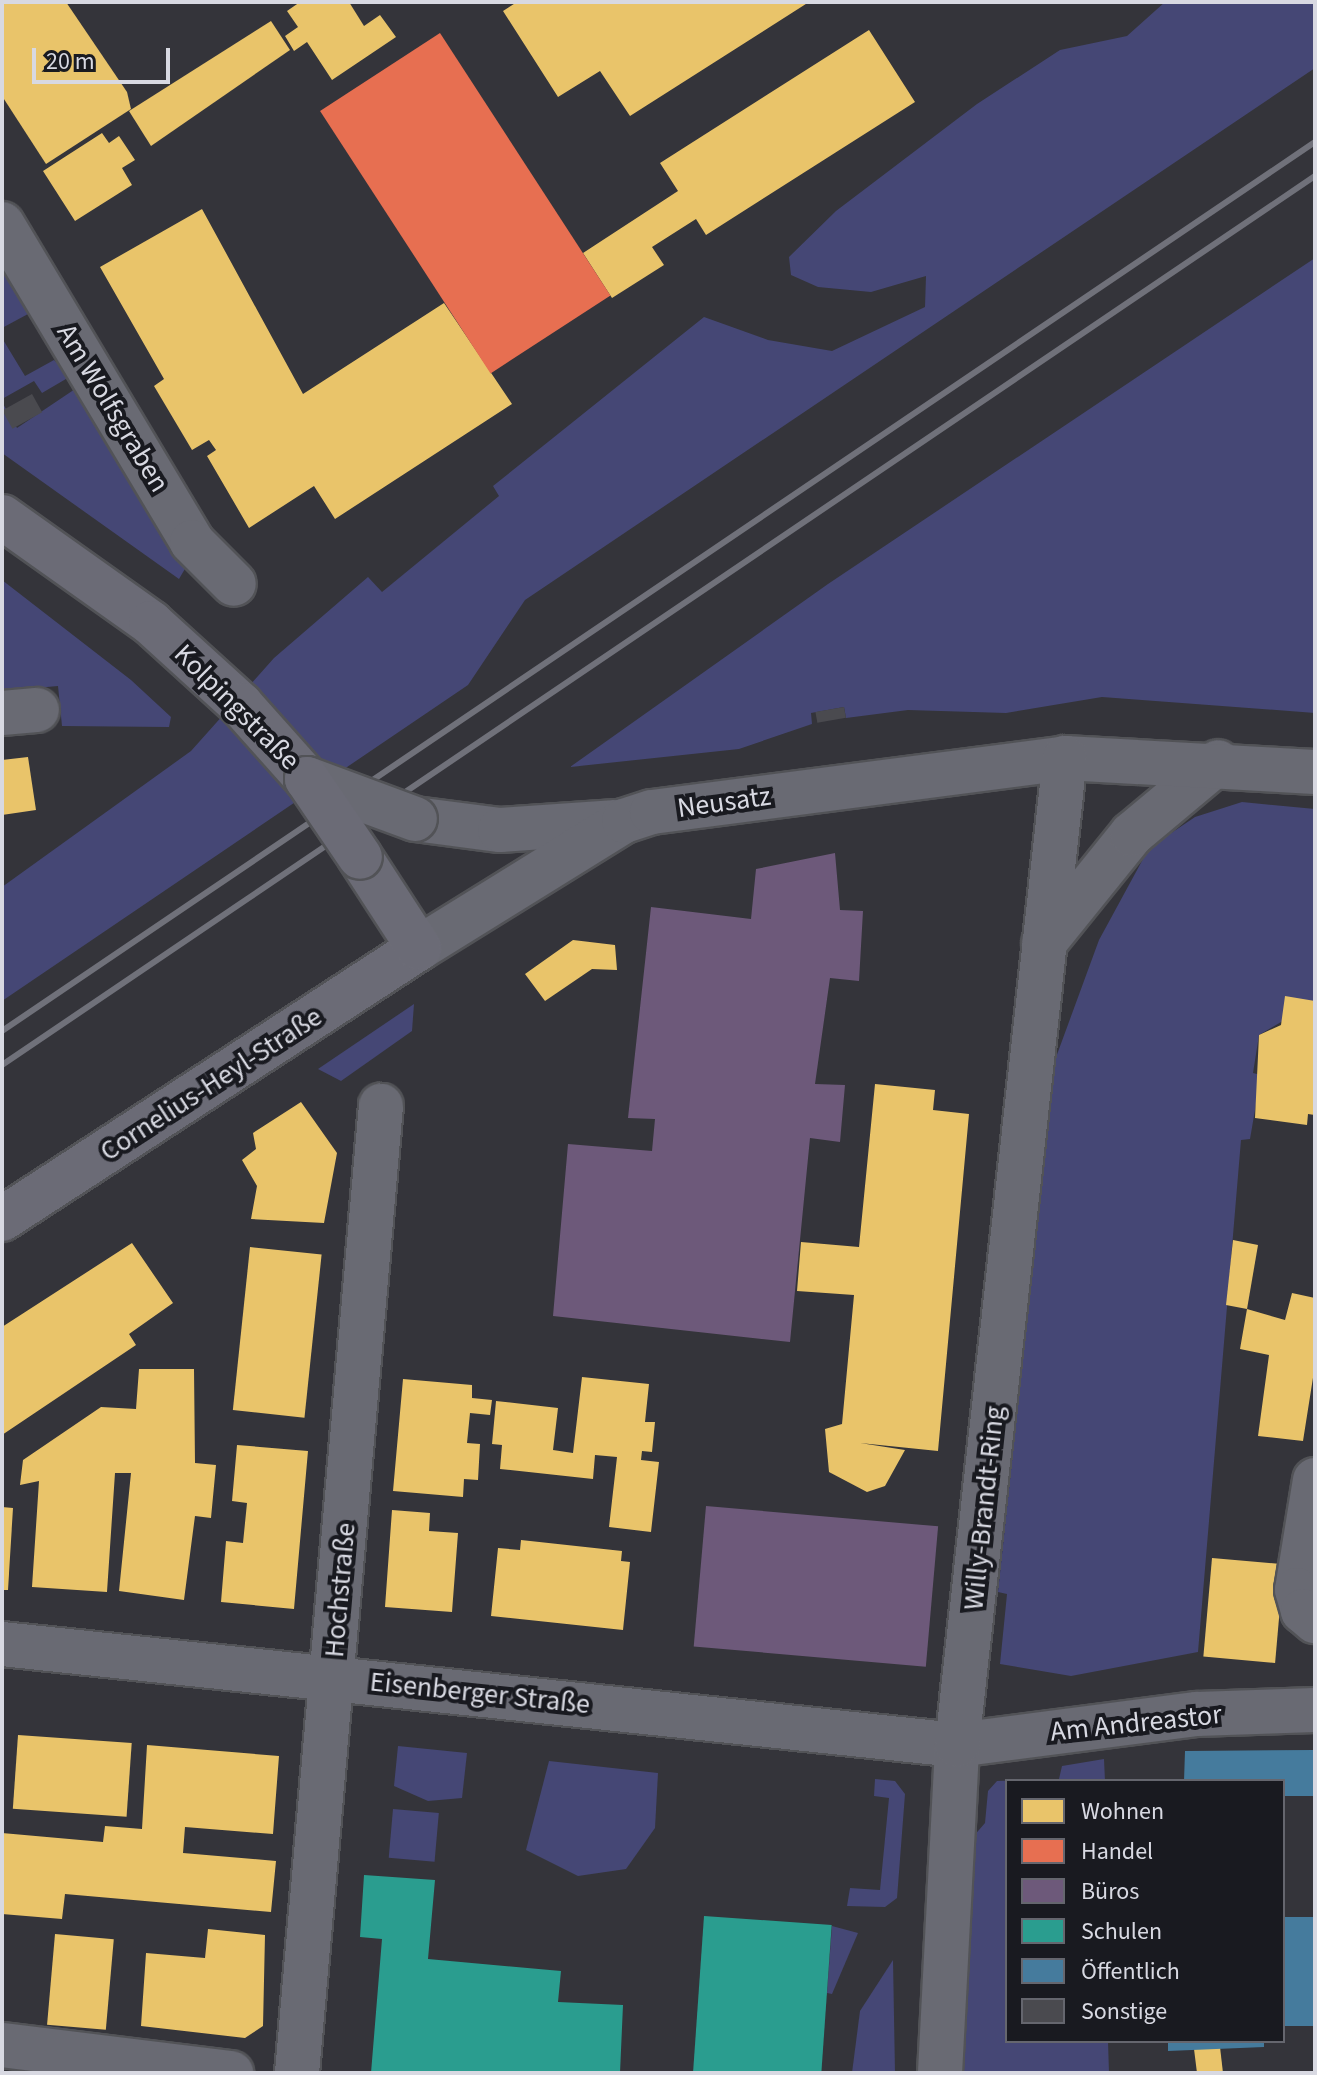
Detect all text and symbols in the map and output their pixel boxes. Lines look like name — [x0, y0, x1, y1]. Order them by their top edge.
scale bar — [36, 32, 174, 82]
text: 20 m — [46, 44, 95, 79]
street label: Am Wolfsgraben — [50, 318, 176, 498]
street label: Kolpingstraße — [167, 637, 307, 777]
street label: Neusatz — [675, 779, 773, 825]
street label: Cornelius-Heyl-Straße — [94, 1000, 328, 1168]
street label: Willy-Brandt-Ring — [957, 1404, 1011, 1612]
street label: Hochstraße — [317, 1521, 363, 1659]
street label: Eisenberger Straße — [368, 1665, 592, 1721]
street label: Am Andreastor — [1049, 1697, 1223, 1749]
legend — [1005, 1779, 1285, 2043]
text: Wohnen — [1081, 1794, 1164, 1829]
text: Handel — [1081, 1834, 1153, 1869]
text: Büros — [1081, 1874, 1139, 1909]
text: Schulen — [1081, 1914, 1162, 1949]
text: Öffentlich — [1081, 1954, 1180, 1989]
text: Sonstige — [1081, 1994, 1167, 2029]

